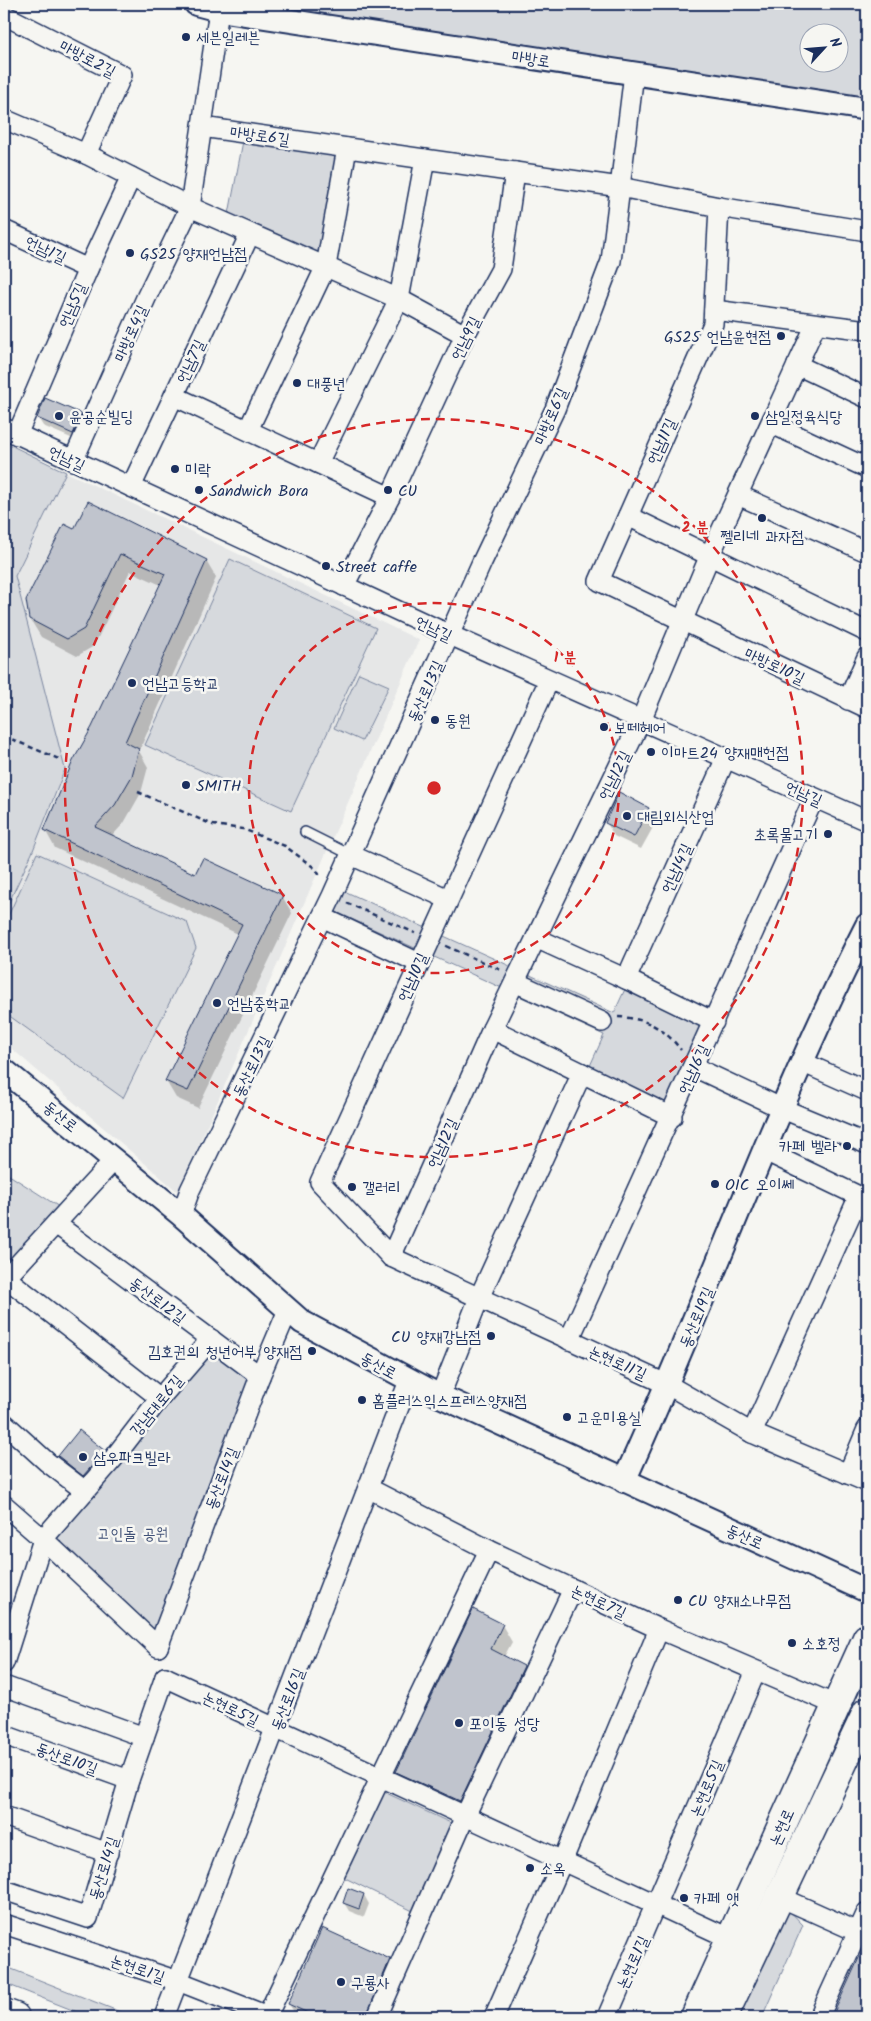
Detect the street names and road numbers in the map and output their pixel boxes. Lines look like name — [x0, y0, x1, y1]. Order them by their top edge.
street label: 마방로2길 — [55, 34, 120, 85]
street label: 마방로 — [510, 44, 552, 75]
street label: 마방로6길 — [228, 120, 292, 153]
street label: 언남1길 — [20, 230, 71, 271]
street label: 언남5길 — [53, 279, 94, 332]
street label: 마방로4길 — [108, 301, 155, 366]
street label: 언남9길 — [445, 312, 488, 365]
street label: 언남7길 — [170, 335, 212, 388]
street label: 마방로6길 — [528, 384, 575, 449]
street label: 언남11길 — [641, 414, 684, 469]
street label: 언남길 — [44, 440, 89, 479]
street label: 언남길 — [411, 610, 456, 649]
street label: 마방로10길 — [740, 641, 809, 691]
street label: 동산로13길 — [402, 656, 451, 727]
street label: 언남12길 — [593, 746, 638, 805]
street label: 언남길 — [781, 775, 826, 814]
street label: 언남14길 — [655, 839, 700, 898]
street label: 언남10길 — [391, 949, 435, 1006]
street label: 동산로13길 — [227, 1032, 278, 1102]
street label: 언남16길 — [672, 1040, 717, 1099]
street label: 동산로 — [37, 1095, 83, 1139]
street label: 언남12길 — [421, 1114, 466, 1173]
street label: 동산로12길 — [123, 1271, 191, 1331]
street label: 동산로19길 — [673, 1283, 722, 1352]
street label: 논현로11길 — [584, 1339, 651, 1387]
street label: 동산로 — [355, 1346, 401, 1387]
street label: 강남대로6길 — [124, 1370, 190, 1442]
street label: 동산로14길 — [199, 1443, 246, 1514]
street label: 동산로 — [722, 1518, 767, 1557]
street label: 논현로7길 — [566, 1579, 630, 1626]
street label: 동산로16길 — [265, 1664, 312, 1735]
street label: 논현로5길 — [198, 1685, 263, 1733]
street label: 동산로10길 — [32, 1737, 101, 1782]
street label: 논현로5길 — [684, 1756, 731, 1821]
street label: 논현로 — [763, 1805, 802, 1850]
street label: 동산로14길 — [83, 1833, 126, 1903]
street label: 논현로1길 — [610, 1932, 656, 1994]
street label: 논현로1길 — [107, 1948, 168, 1990]

